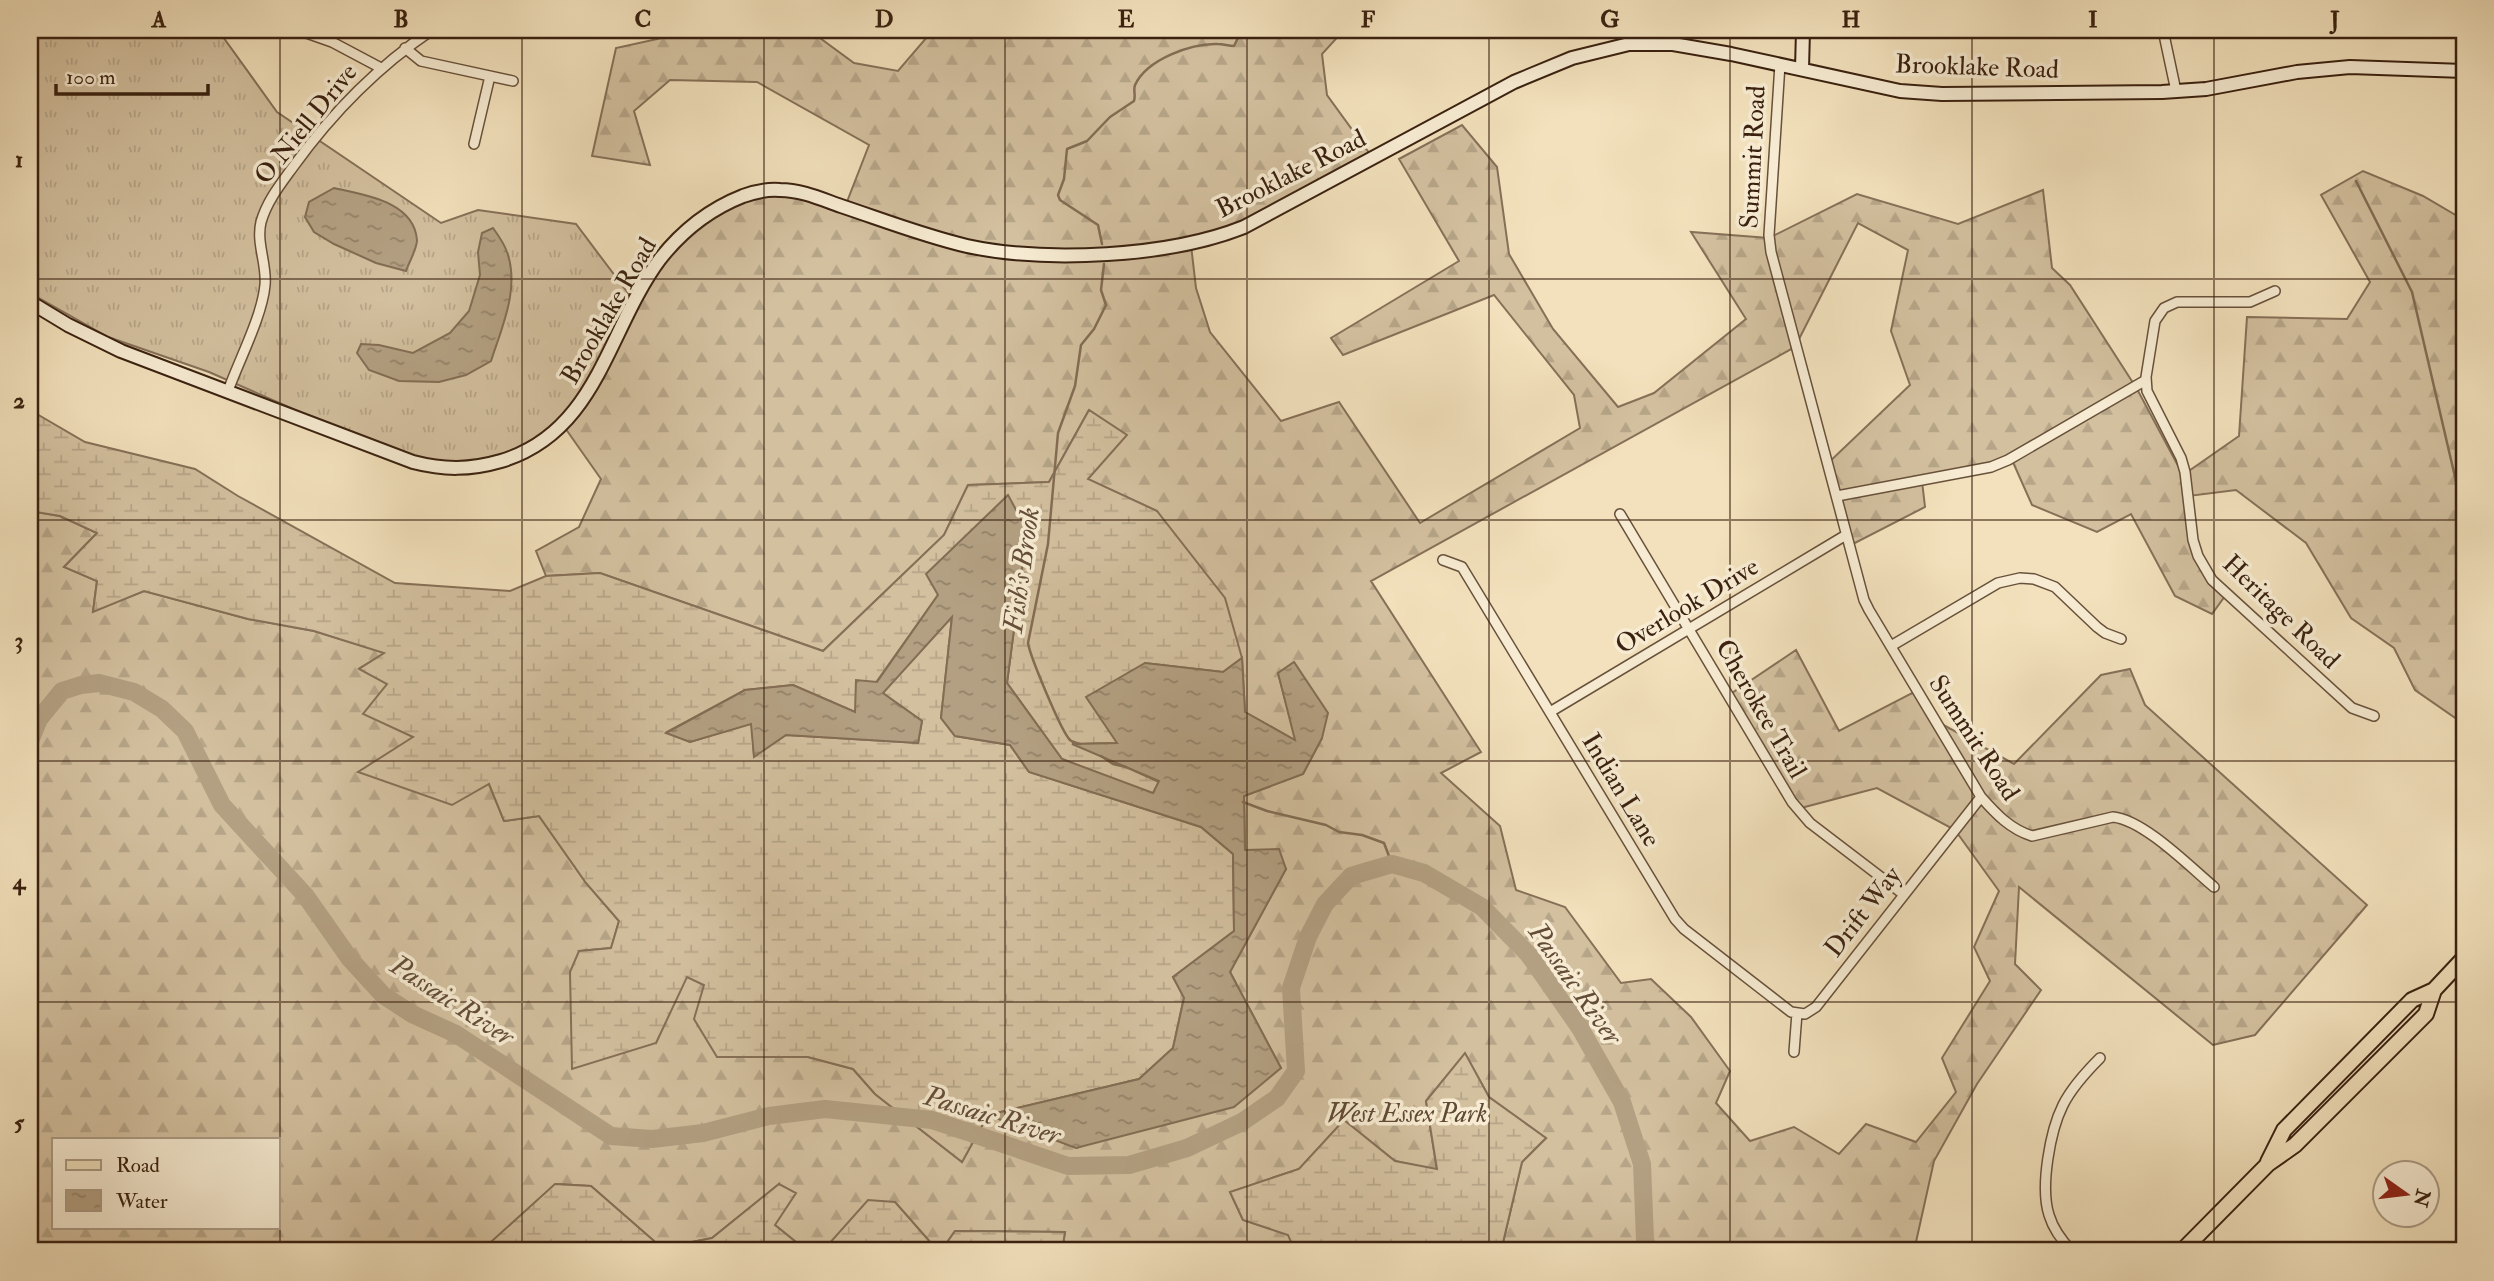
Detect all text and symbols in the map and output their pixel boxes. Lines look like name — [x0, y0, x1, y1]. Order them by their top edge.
text: A — [151, 5, 167, 34]
text: B — [393, 5, 409, 34]
text: C — [635, 5, 651, 34]
text: D — [875, 5, 893, 34]
text: E — [1118, 5, 1135, 34]
text: F — [1361, 5, 1376, 34]
text: G — [1600, 5, 1620, 34]
text: H — [1842, 5, 1861, 34]
text: I — [2088, 5, 2098, 34]
text: J — [2329, 5, 2340, 35]
street label: Brooklake Road — [1894, 48, 2060, 86]
scale bar — [56, 52, 208, 96]
street label: O Niell Drive — [248, 57, 364, 191]
text: 100 m — [66, 64, 116, 91]
street label: Summit Road — [1733, 84, 1773, 229]
street label: Brooklake Road — [1211, 122, 1371, 225]
text: 1 — [15, 145, 23, 174]
street label: Brooklake Road — [554, 232, 664, 390]
text: 2 — [13, 386, 25, 415]
water label: Fish's Brook — [996, 505, 1048, 637]
street label: Heritage Road — [2216, 548, 2347, 676]
street label: Overlook Drive — [1610, 551, 1765, 661]
text: 3 — [15, 626, 23, 655]
street label: Cherokee Trail — [1708, 634, 1814, 785]
street label: Summit Road — [1922, 669, 2027, 807]
street label: Indian Lane — [1575, 727, 1667, 853]
street label: Drift Way — [1818, 860, 1909, 964]
text: 4 — [12, 867, 27, 896]
water label: Passaic River — [1520, 915, 1631, 1053]
water label: Passaic River — [383, 947, 522, 1055]
water label: Passaic River — [919, 1078, 1066, 1154]
park label: West Essex Park — [1327, 1098, 1487, 1130]
text: 5 — [14, 1108, 25, 1137]
legend — [52, 1138, 280, 1228]
text: Road — [116, 1152, 161, 1179]
north arrow — [2372, 1158, 2442, 1228]
text: N — [2408, 1186, 2435, 1210]
text: Water — [115, 1188, 168, 1215]

